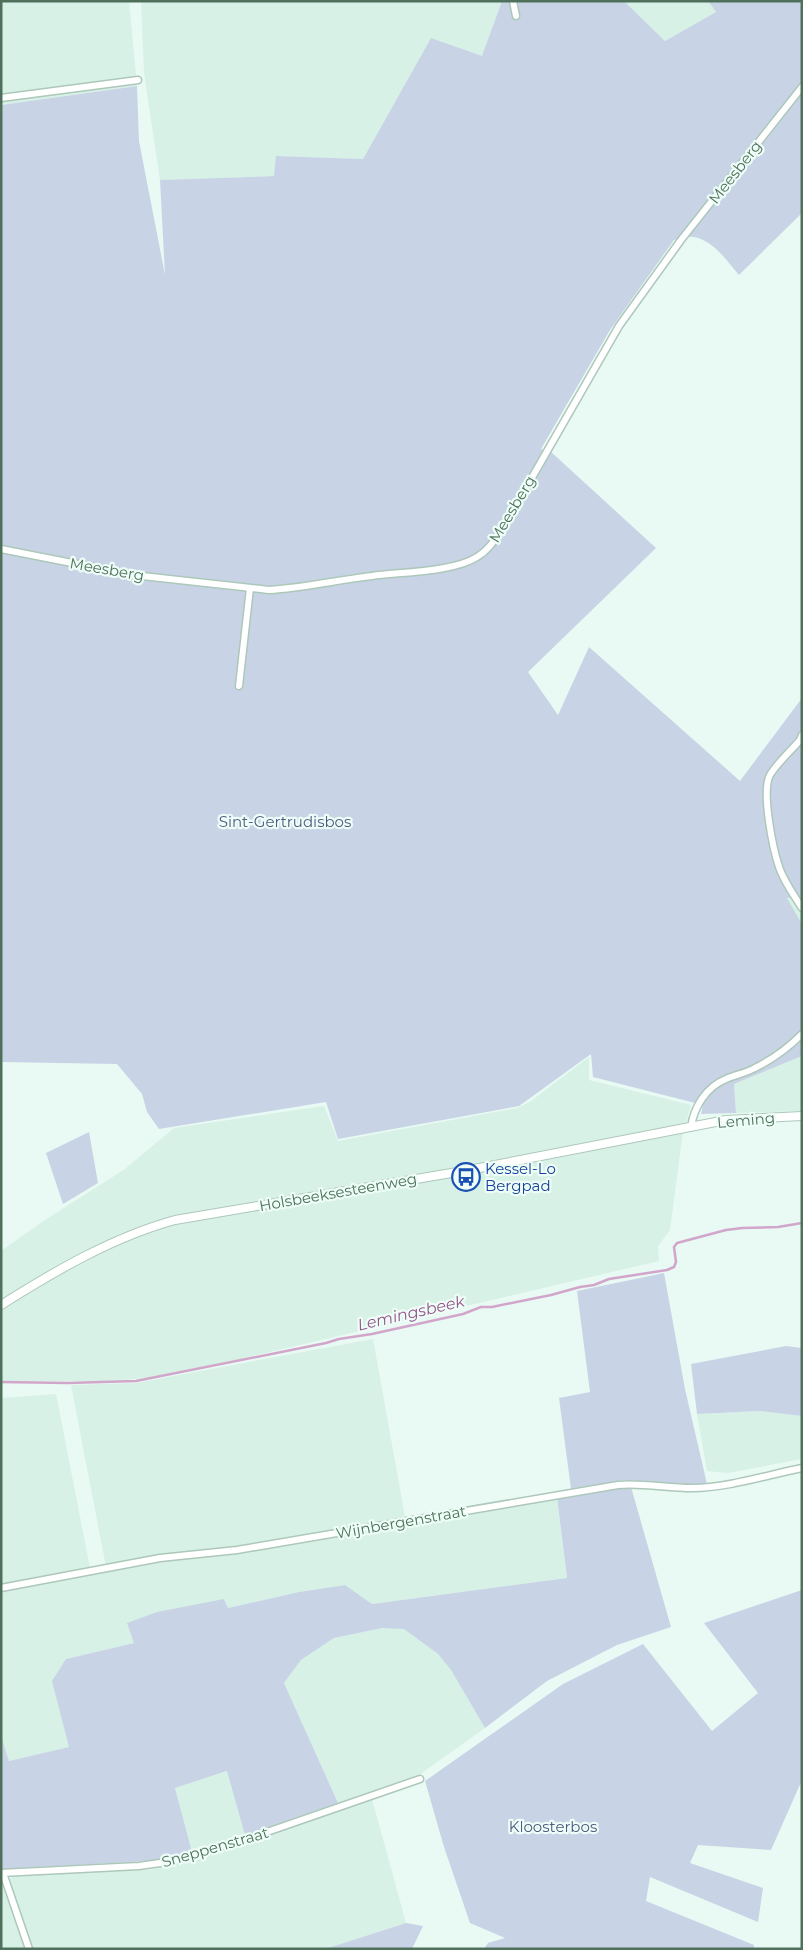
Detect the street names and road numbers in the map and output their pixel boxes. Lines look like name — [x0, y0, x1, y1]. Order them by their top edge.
street label: Meesberg — [704, 137, 766, 207]
street label: Meesberg — [485, 472, 539, 546]
street label: Meesberg — [68, 553, 146, 585]
street label: Leming — [716, 1108, 776, 1132]
street label: Holsbeeksesteenweg — [258, 1169, 418, 1215]
street label: Wijnbergenstraat — [334, 1501, 468, 1543]
street label: Sneppenstraat — [159, 1823, 271, 1871]

